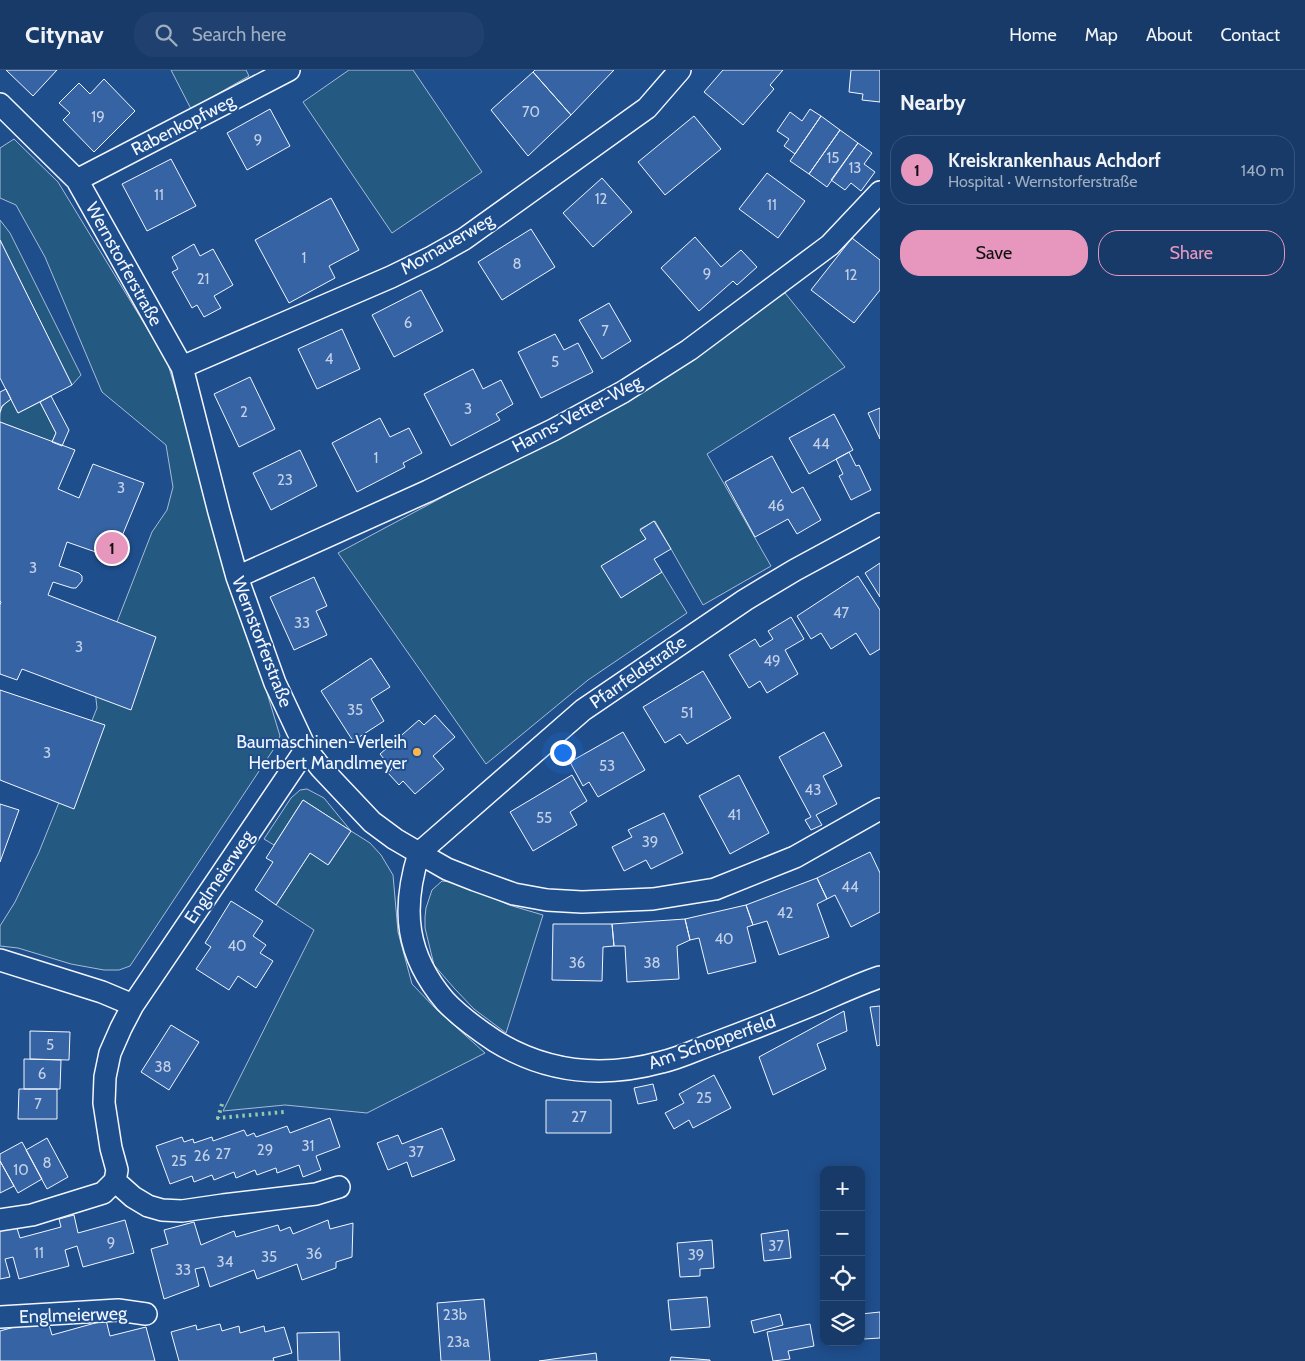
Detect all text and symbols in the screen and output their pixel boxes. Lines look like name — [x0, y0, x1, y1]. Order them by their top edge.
search box — [134, 12, 484, 57]
text: Citynav — [25, 20, 104, 49]
icon: search — [152, 21, 180, 49]
text: Search here — [192, 23, 286, 46]
text: Home — [1009, 24, 1057, 46]
text: Map — [1085, 24, 1118, 46]
text: About — [1146, 24, 1192, 46]
text: Contact — [1220, 24, 1280, 46]
street label: Rabenkopfweg — [128, 89, 239, 161]
text: Nearby — [900, 90, 966, 115]
house number: 70 — [522, 103, 540, 121]
house number: 19 — [91, 108, 105, 126]
house number: 9 — [254, 131, 262, 149]
house number: 15 — [826, 149, 840, 167]
text: Kreiskrankenhaus Achdorf — [948, 149, 1161, 172]
house number: 13 — [848, 159, 862, 177]
text: 1 — [914, 161, 920, 180]
text: 140 m — [1241, 161, 1284, 180]
text: Hospital · Wernstorferstraße — [948, 172, 1138, 191]
house number: 11 — [154, 186, 164, 204]
house number: 12 — [595, 190, 608, 208]
house number: 11 — [767, 196, 777, 214]
street label: Wernstorferstraße — [81, 198, 167, 330]
street label: Mornauerweg — [396, 208, 499, 280]
button: Save — [900, 230, 1088, 276]
button: Share — [1098, 230, 1285, 276]
house number: 1 — [302, 249, 306, 267]
house number: 8 — [512, 255, 522, 273]
house number: 9 — [703, 265, 711, 283]
house number: 12 — [845, 266, 858, 284]
house number: 21 — [197, 270, 209, 288]
house number: 6 — [404, 314, 412, 332]
house number: 7 — [601, 322, 609, 340]
house number: 4 — [325, 350, 334, 368]
house number: 5 — [551, 353, 559, 371]
street label: Hanns-Vetter-Weg — [508, 370, 647, 457]
house number: 3 — [464, 400, 472, 418]
house number: 2 — [240, 403, 248, 421]
house number: 44 — [812, 435, 830, 453]
house number: 1 — [374, 449, 378, 467]
house number: 23 — [277, 471, 293, 489]
house number: 3 — [117, 479, 125, 497]
house number: 46 — [767, 497, 785, 515]
pin: 1 — [96, 529, 128, 567]
house number: 3 — [29, 559, 37, 577]
street label: Wernstorferstraße — [227, 574, 297, 710]
house number: 47 — [833, 604, 850, 622]
house number: 33 — [294, 614, 310, 632]
street label: Pfarrfeldstraße — [586, 631, 690, 713]
house number: 3 — [75, 638, 83, 656]
house number: 49 — [763, 652, 781, 670]
house number: 35 — [347, 701, 363, 719]
house number: 51 — [680, 704, 694, 722]
place label: Baumaschinen-Verleih Herbert Mandlmeyer — [236, 731, 407, 774]
your location — [550, 740, 576, 766]
house number: 3 — [43, 744, 51, 762]
marker: Baumaschinen-Verleih Herbert Mandlmeyer — [411, 746, 423, 758]
house number: 53 — [599, 757, 615, 775]
house number: 43 — [805, 781, 821, 799]
house number: 41 — [727, 806, 741, 824]
house number: 55 — [536, 809, 552, 827]
street label: Englmeierweg — [180, 825, 259, 928]
house number: 39 — [642, 833, 658, 851]
house number: 44 — [841, 878, 859, 896]
house number: 42 — [777, 904, 793, 922]
house number: 40 — [714, 930, 734, 948]
house number: 40 — [227, 937, 247, 955]
house number: 36 — [569, 954, 585, 972]
house number: 38 — [643, 954, 661, 972]
street label: Am Schopperfeld — [645, 1010, 779, 1074]
house number: 5 — [46, 1036, 54, 1054]
house number: 38 — [154, 1058, 172, 1076]
house number: 6 — [38, 1065, 46, 1083]
house number: 25 — [696, 1089, 712, 1107]
house number: 7 — [34, 1095, 42, 1113]
house number: 27 — [571, 1108, 587, 1126]
house number: 31 — [301, 1137, 315, 1155]
house number: 29 — [257, 1141, 273, 1159]
house number: 37 — [408, 1143, 424, 1161]
house number: 27 — [215, 1145, 231, 1163]
house number: 26 — [194, 1147, 210, 1165]
house number: 25 — [171, 1152, 187, 1170]
house number: 8 — [42, 1154, 52, 1172]
house number: 10 — [13, 1161, 29, 1179]
map controls — [820, 1166, 865, 1346]
button: + — [820, 1166, 865, 1211]
button: − — [820, 1211, 865, 1256]
house number: 9 — [107, 1234, 115, 1252]
house number: 37 — [768, 1237, 784, 1255]
house number: 11 — [34, 1244, 44, 1262]
house number: 36 — [306, 1245, 322, 1263]
house number: 39 — [688, 1246, 704, 1264]
house number: 35 — [261, 1248, 277, 1266]
house number: 34 — [217, 1253, 234, 1271]
button: locate — [820, 1256, 865, 1301]
house number: 33 — [175, 1261, 191, 1279]
button: layers — [820, 1301, 865, 1346]
street label: Englmeierweg — [19, 1302, 128, 1328]
house number: 23b — [443, 1306, 467, 1324]
house number: 23a — [446, 1333, 470, 1351]

